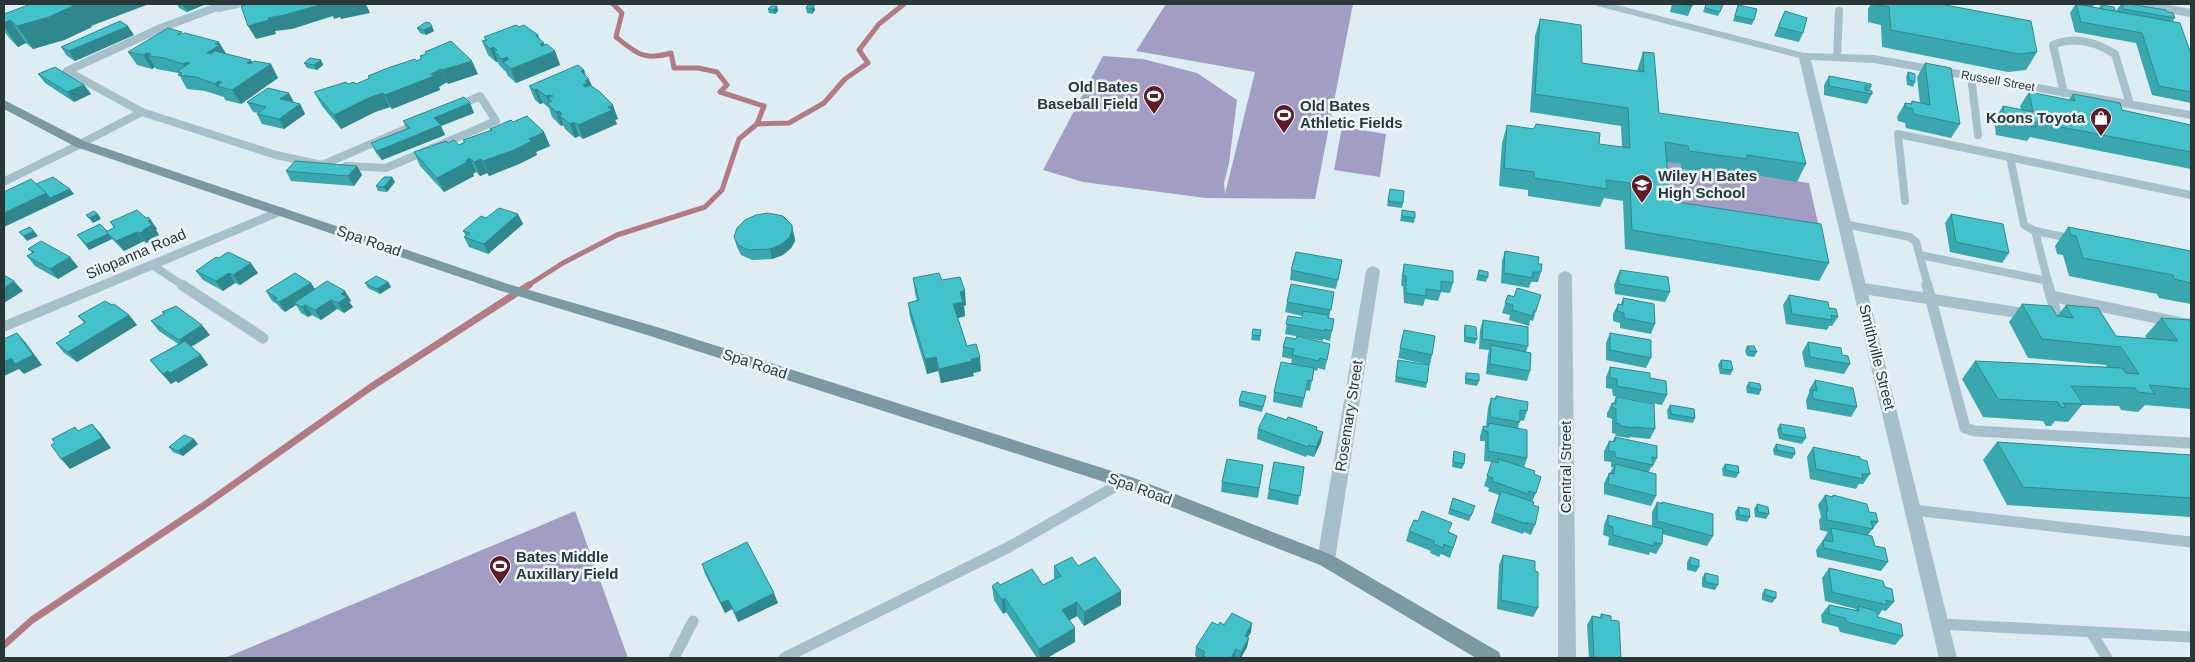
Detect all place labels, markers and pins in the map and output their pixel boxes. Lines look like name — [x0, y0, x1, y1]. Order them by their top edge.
place label: Old Bates Baseball Field — [1037, 78, 1138, 112]
sports icon: Old Bates Baseball Field — [1142, 84, 1166, 115]
place label: Old Bates Athletic Fields — [1300, 97, 1403, 131]
sports icon: Old Bates Athletic Fields — [1272, 103, 1296, 134]
shop icon: Koons Toyota — [2089, 106, 2113, 137]
place label: Koons Toyota — [1986, 109, 2086, 126]
place label: Wiley H Bates High School — [1658, 167, 1757, 201]
school or university icon: Wiley H Bates High School — [1630, 173, 1654, 204]
place label: Bates Middle Auxillary Field — [516, 548, 619, 582]
sports icon: Bates Middle Auxillary Field — [488, 554, 512, 585]

